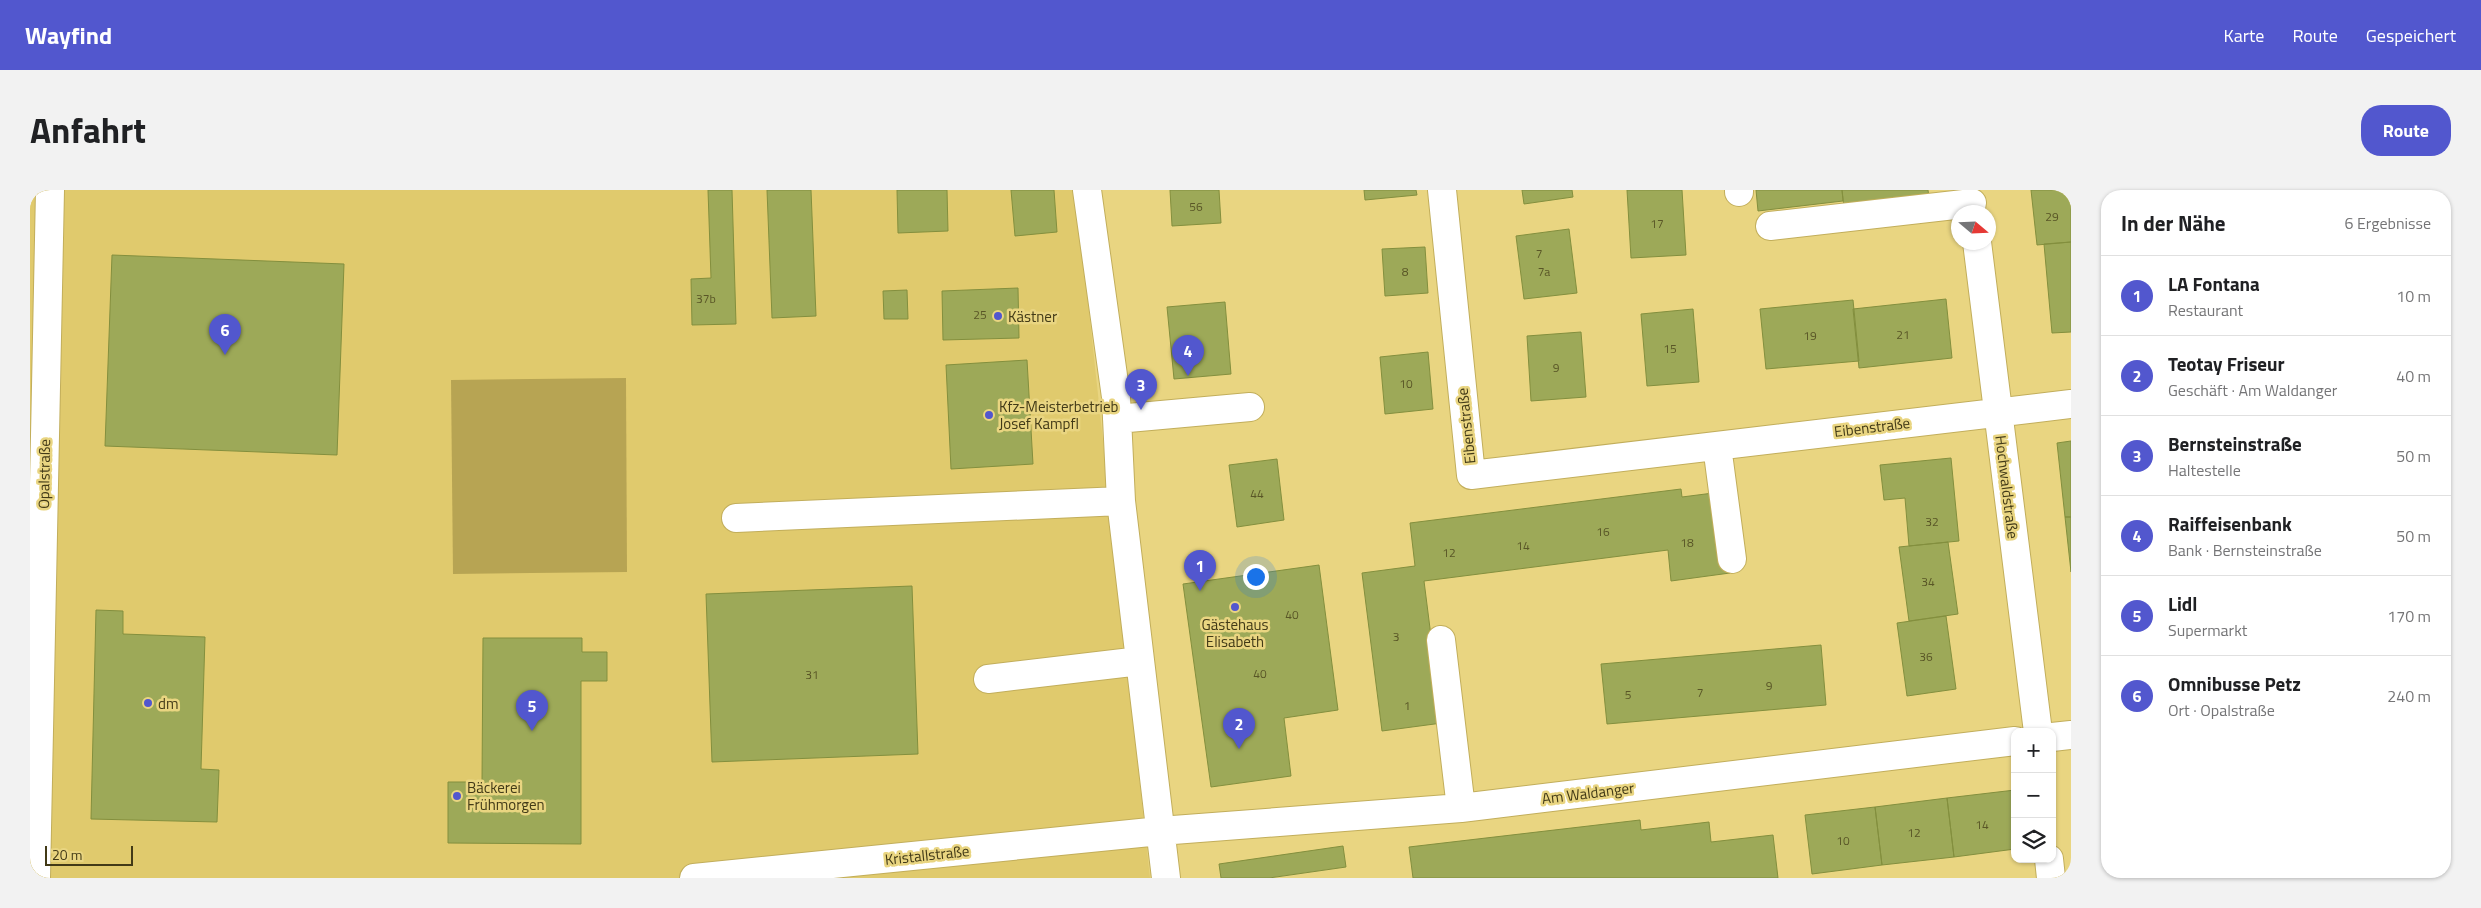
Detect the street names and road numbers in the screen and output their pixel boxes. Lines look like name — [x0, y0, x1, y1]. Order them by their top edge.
street label: Eibenstraße — [1451, 387, 1481, 465]
street label: Eibenstraße — [1833, 411, 1911, 443]
street label: Hochwaldstraße — [1989, 434, 2025, 540]
street label: Opalstraße — [32, 439, 56, 509]
street label: Am Waldanger — [1541, 776, 1635, 810]
street label: Kristallstraße — [884, 839, 970, 871]

